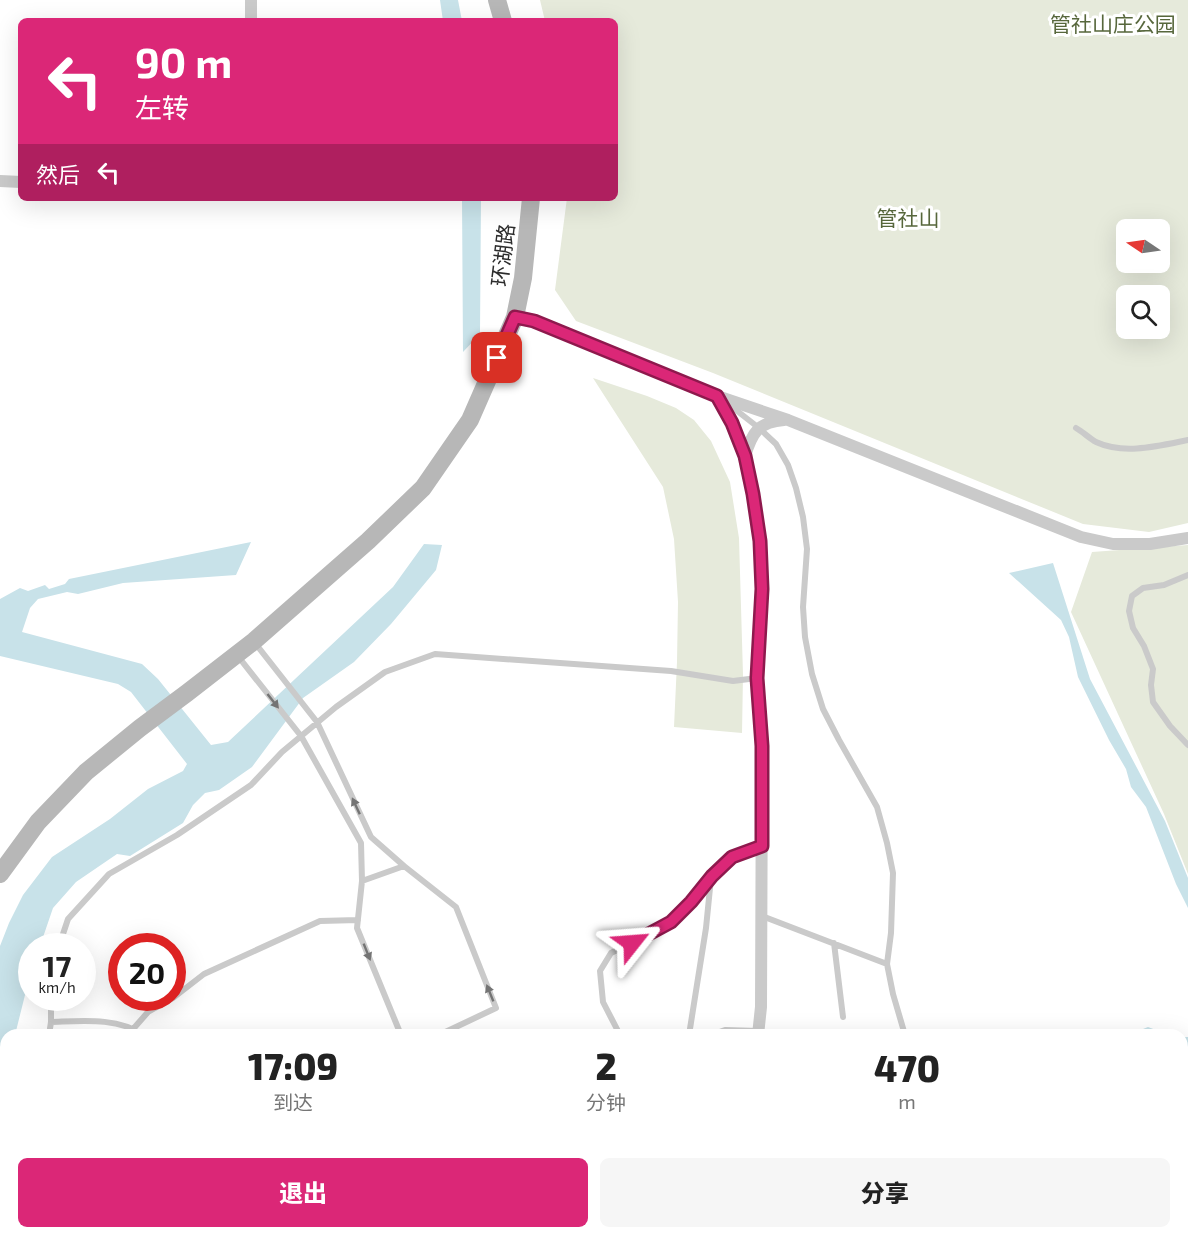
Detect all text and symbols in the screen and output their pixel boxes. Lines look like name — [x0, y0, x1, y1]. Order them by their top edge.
park label: 管社山庄公园 — [1050, 11, 1176, 36]
text: 90 m — [135, 36, 232, 86]
icon: left — [36, 42, 114, 120]
text: 左转 — [135, 91, 189, 123]
icon: left — [92, 156, 125, 189]
text: 然后 — [36, 161, 80, 187]
park label: 管社山 — [877, 205, 940, 230]
north arrow — [1116, 219, 1170, 273]
map controls — [1116, 219, 1170, 339]
street label: 环湖路 — [486, 222, 518, 288]
button: search — [1116, 285, 1170, 339]
pin — [471, 332, 522, 383]
icon: arrive — [480, 341, 513, 374]
one-way arrow — [266, 693, 279, 709]
one-way arrow — [352, 797, 361, 814]
position arrow — [600, 911, 664, 975]
speed limit sign: 20 — [108, 933, 186, 1011]
one-way arrow — [363, 943, 372, 961]
text: 17 — [43, 947, 71, 983]
text: km/h — [38, 978, 76, 996]
one-way arrow — [485, 984, 494, 1002]
text: 17:09 — [248, 1044, 338, 1087]
text: 2 — [595, 1044, 617, 1087]
text: 470 — [874, 1046, 940, 1089]
text: m — [898, 1089, 916, 1113]
text: 到达 — [273, 1090, 313, 1114]
text: 分钟 — [586, 1090, 626, 1114]
button: 退出 — [18, 1158, 588, 1227]
button: 分享 — [600, 1158, 1170, 1227]

